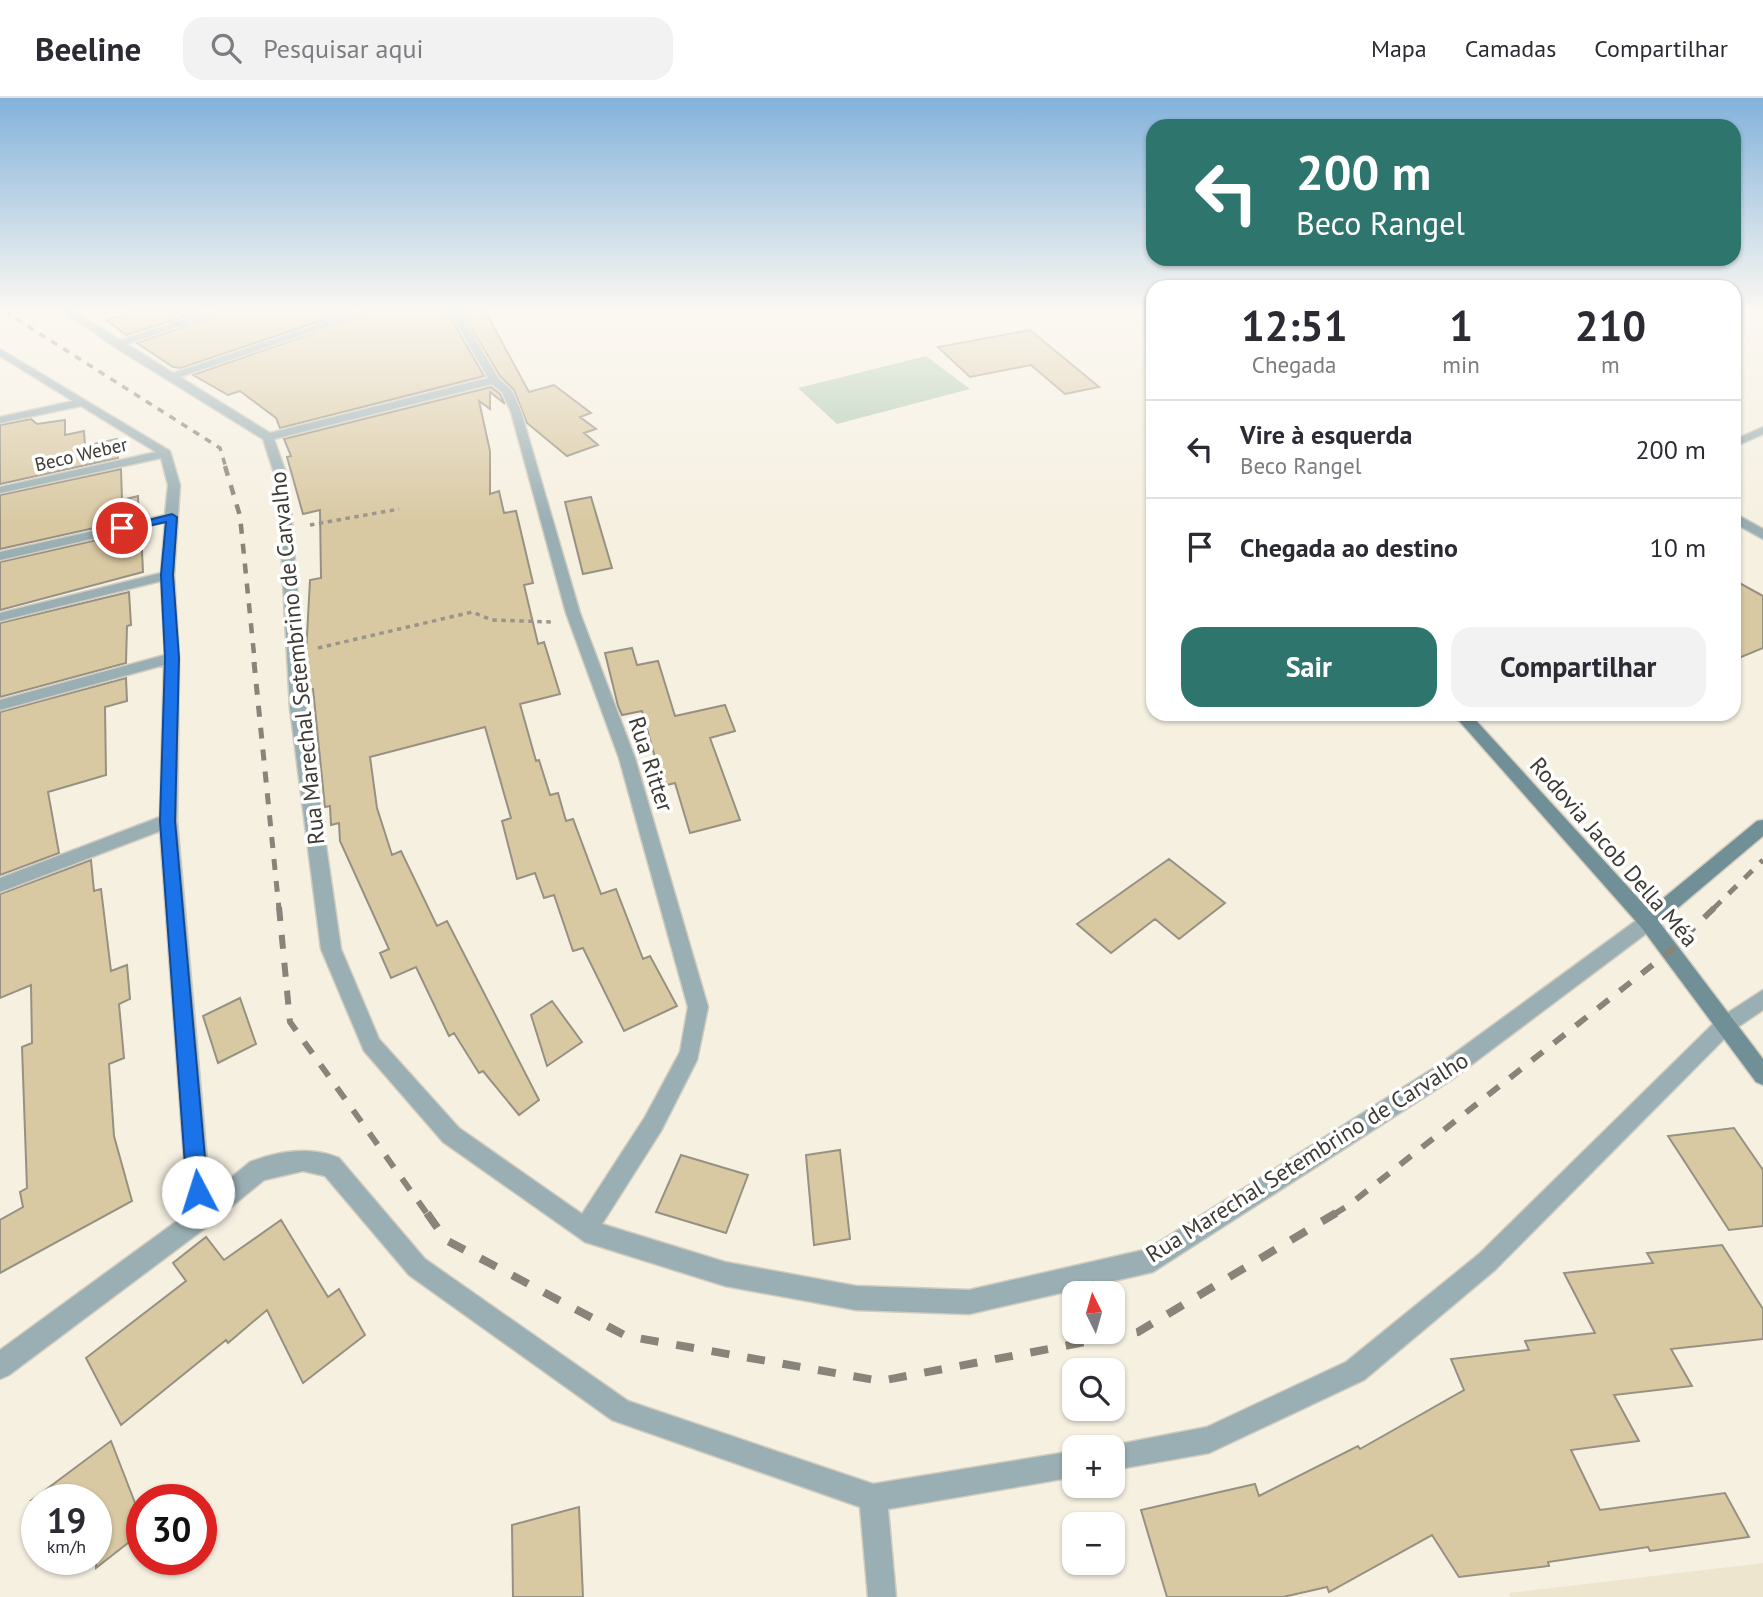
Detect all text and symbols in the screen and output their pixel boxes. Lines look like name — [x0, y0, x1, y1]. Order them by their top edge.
search box — [183, 17, 673, 80]
text: Beeline — [35, 27, 141, 70]
icon: search — [207, 29, 245, 67]
text: Pesquisar aqui — [263, 32, 423, 65]
text: Mapa — [1371, 33, 1427, 64]
text: Camadas — [1465, 33, 1556, 64]
text: Compartilhar — [1594, 33, 1728, 64]
text: 200 m — [1296, 140, 1431, 204]
icon: left — [1181, 147, 1272, 238]
text: Beco Rangel — [1296, 202, 1465, 244]
text: 12:51 — [1241, 298, 1347, 353]
text: 1 — [1449, 298, 1473, 353]
text: 210 — [1575, 298, 1646, 353]
text: Chegada — [1252, 350, 1337, 379]
text: min — [1442, 350, 1480, 379]
text: m — [1601, 350, 1620, 379]
text: Vire à esquerda — [1240, 418, 1412, 451]
icon: left — [1181, 430, 1219, 468]
street label: Beco Weber — [32, 432, 130, 476]
text: 200 m — [1635, 433, 1706, 466]
text: Beco Rangel — [1240, 451, 1361, 480]
street label: Rua Marechal Setembrino de Carvalho — [262, 470, 331, 846]
pin — [92, 498, 152, 558]
icon: arrive — [103, 509, 141, 547]
icon: arrive — [1181, 528, 1219, 566]
text: Chegada ao destino — [1240, 531, 1458, 564]
text: 10 m — [1650, 531, 1706, 564]
button: Sair — [1181, 627, 1437, 707]
button: Compartilhar — [1451, 627, 1706, 707]
street label: Rua Ritter — [623, 713, 680, 815]
street label: Rodovia Jacob Della Méa — [1524, 751, 1705, 952]
street label: Rua Marechal Setembrino de Carvalho — [1140, 1045, 1473, 1268]
position arrow — [161, 1155, 235, 1229]
north arrow — [1062, 1281, 1125, 1344]
map controls — [1062, 1281, 1125, 1575]
button: search — [1062, 1358, 1125, 1421]
button: + — [1062, 1435, 1125, 1498]
speed limit sign: 30 — [126, 1484, 217, 1575]
text: 19 — [47, 1497, 86, 1543]
button: − — [1062, 1512, 1125, 1575]
text: km/h — [47, 1535, 86, 1558]

